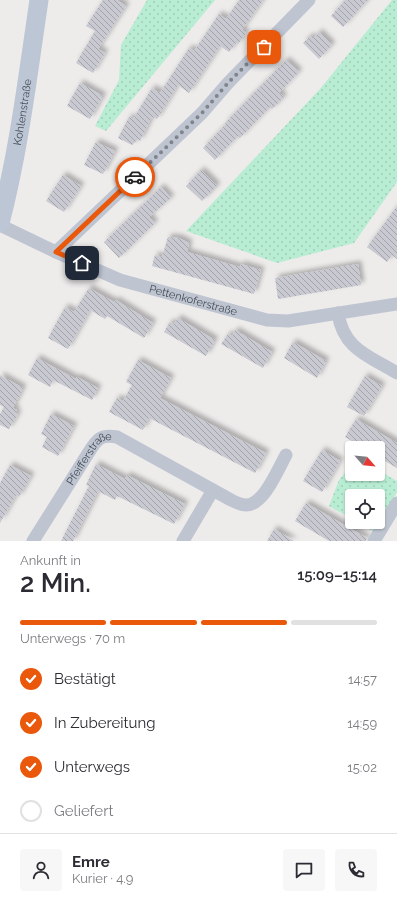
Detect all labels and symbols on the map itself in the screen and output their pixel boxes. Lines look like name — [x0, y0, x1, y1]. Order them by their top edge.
pin — [247, 30, 281, 64]
street label: Kohlenstraße — [10, 78, 34, 146]
courier — [115, 157, 155, 197]
pin — [65, 246, 99, 280]
street label: Pettenkoferstraße — [148, 282, 239, 318]
street label: Pfeifferstraße — [63, 430, 112, 487]
north arrow — [345, 441, 385, 481]

